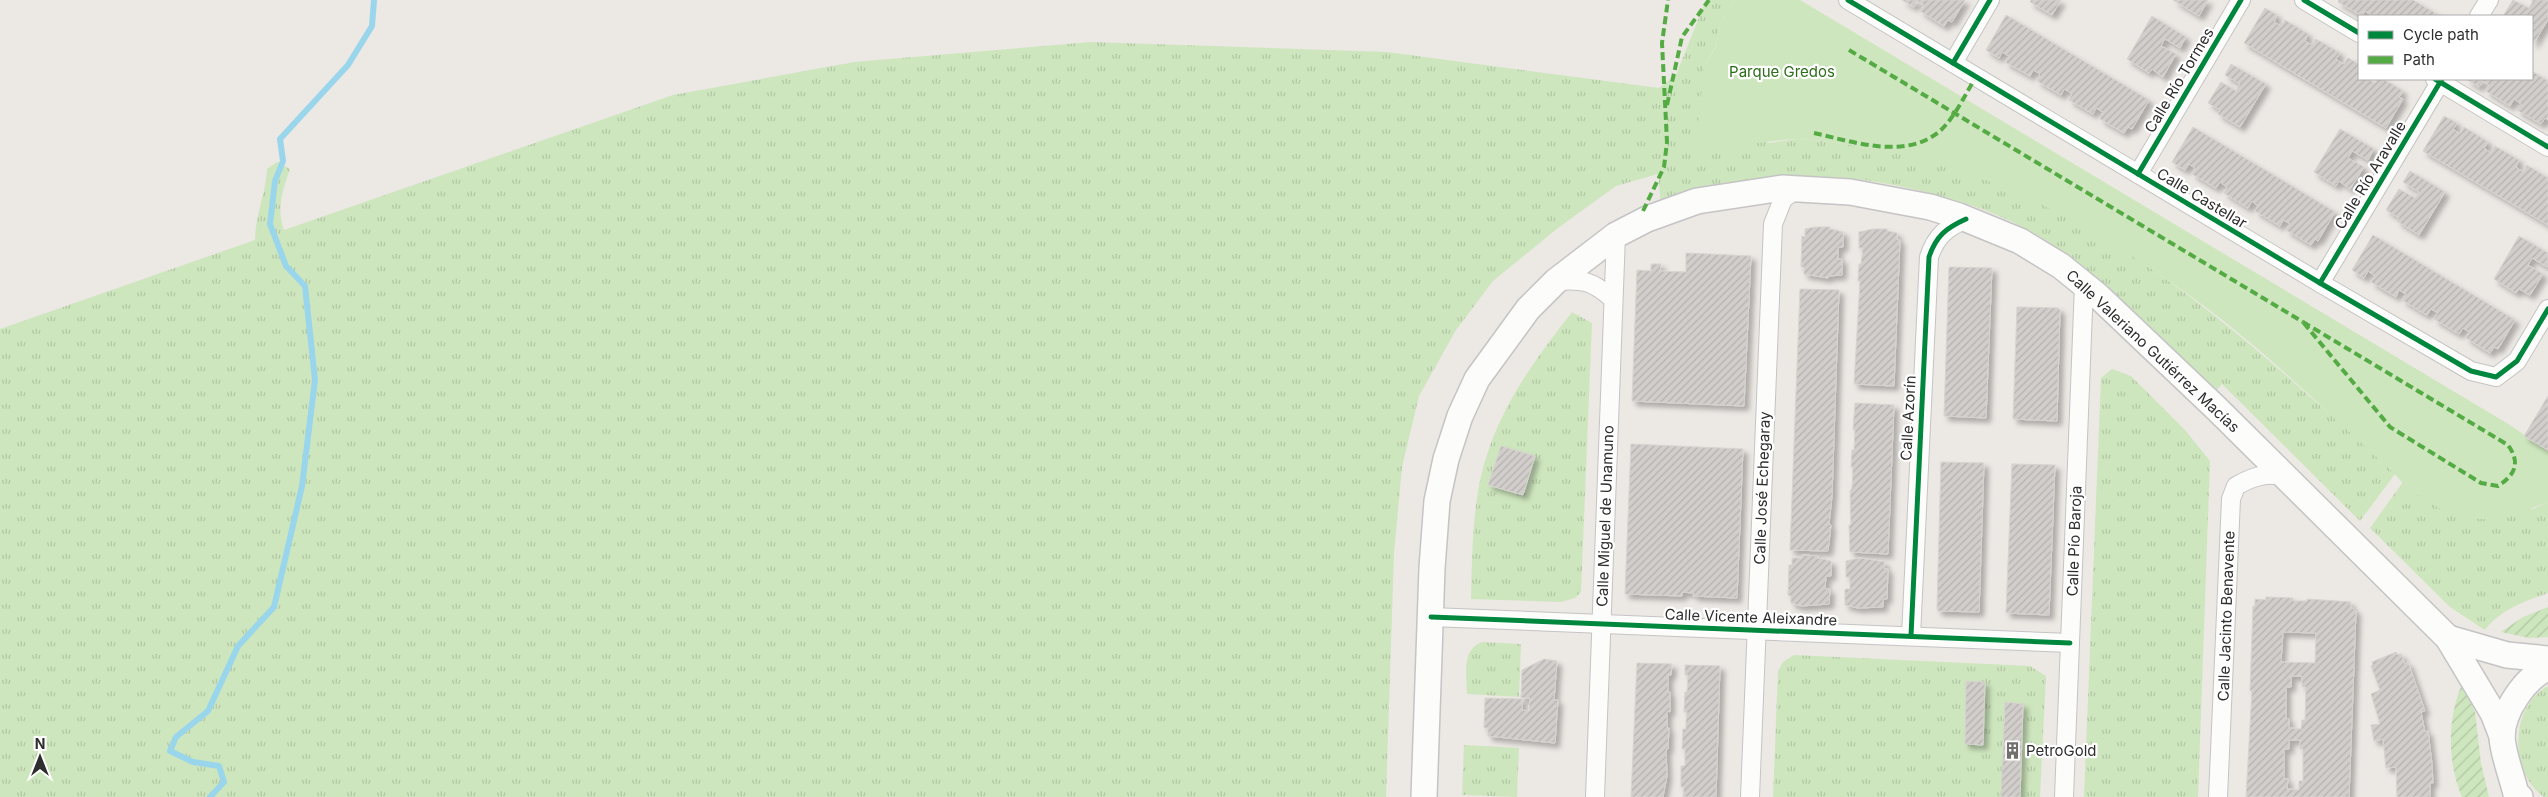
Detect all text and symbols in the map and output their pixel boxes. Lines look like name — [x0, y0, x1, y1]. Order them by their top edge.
legend — [2358, 15, 2533, 80]
street label: Calle Río Tormes — [2140, 24, 2218, 136]
text: Cycle path — [2403, 25, 2479, 44]
text: Path — [2403, 50, 2435, 69]
park label: Parque Gredos — [1729, 62, 1835, 81]
street label: Calle Río Aravalle — [2330, 117, 2410, 233]
street label: Calle Castellar — [2153, 164, 2251, 233]
street label: Calle Valeriano Gutiérrez Macías — [2062, 266, 2244, 436]
street label: Calle Azorín — [1896, 375, 1920, 461]
street label: Calle José Echegaray — [1750, 411, 1774, 565]
street label: Calle Miguel de Unamuno — [1592, 425, 1618, 607]
street label: Calle Pío Baroja — [2063, 485, 2085, 597]
street label: Calle Jacinto Benavente — [2214, 530, 2238, 702]
street label: Calle Vicente Aleixandre — [1664, 604, 1838, 630]
north arrow — [15, 732, 65, 782]
text: N — [35, 735, 45, 752]
building icon: PetroGold — [2002, 740, 2022, 760]
place label: PetroGold — [2026, 741, 2097, 760]

